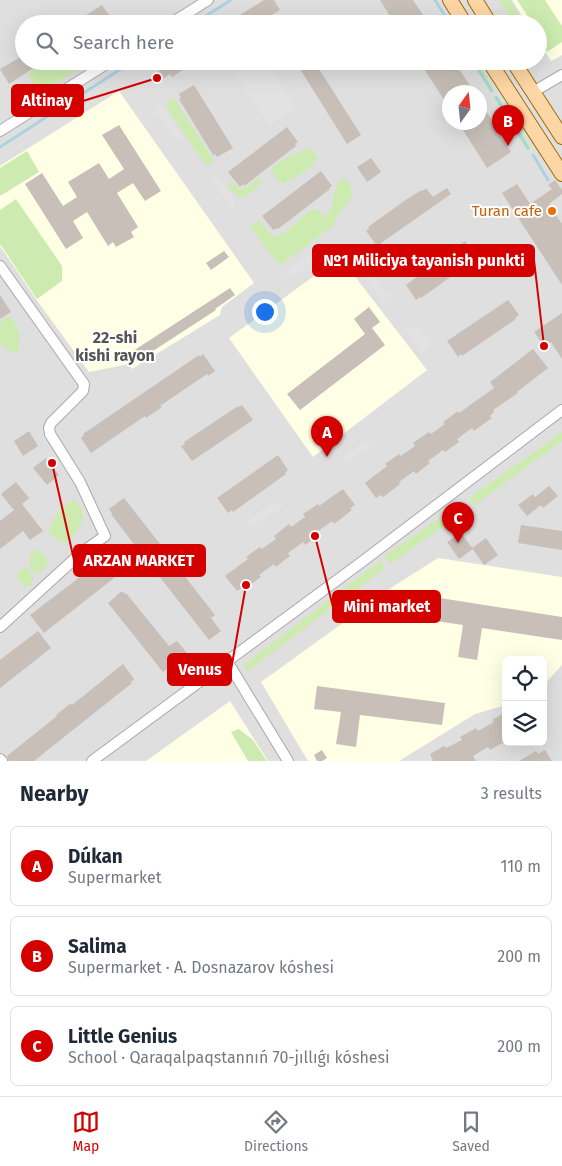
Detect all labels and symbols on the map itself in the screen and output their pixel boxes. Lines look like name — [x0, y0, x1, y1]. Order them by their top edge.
callout: Altinay — [12, 85, 83, 116]
north arrow — [442, 85, 487, 130]
text: Altinay — [21, 91, 73, 110]
pin: B — [492, 105, 524, 146]
place label: Turan cafe — [472, 202, 542, 220]
marker: Turan cafe — [546, 205, 558, 217]
callout: №1 Miliciya tayanish punkti — [313, 245, 534, 276]
text: №1 Miliciya tayanish punkti — [323, 251, 525, 270]
your location — [252, 299, 278, 325]
district label: 22-shi kishi rayon — [75, 328, 155, 365]
pin: A — [311, 416, 343, 457]
pin: C — [442, 502, 474, 543]
callout: ARZAN MARKET — [74, 545, 205, 576]
text: ARZAN MARKET — [83, 551, 195, 570]
callout: Mini market — [333, 591, 440, 622]
text: Mini market — [344, 597, 431, 616]
callout: Venus — [168, 654, 231, 685]
text: Venus — [177, 660, 222, 679]

